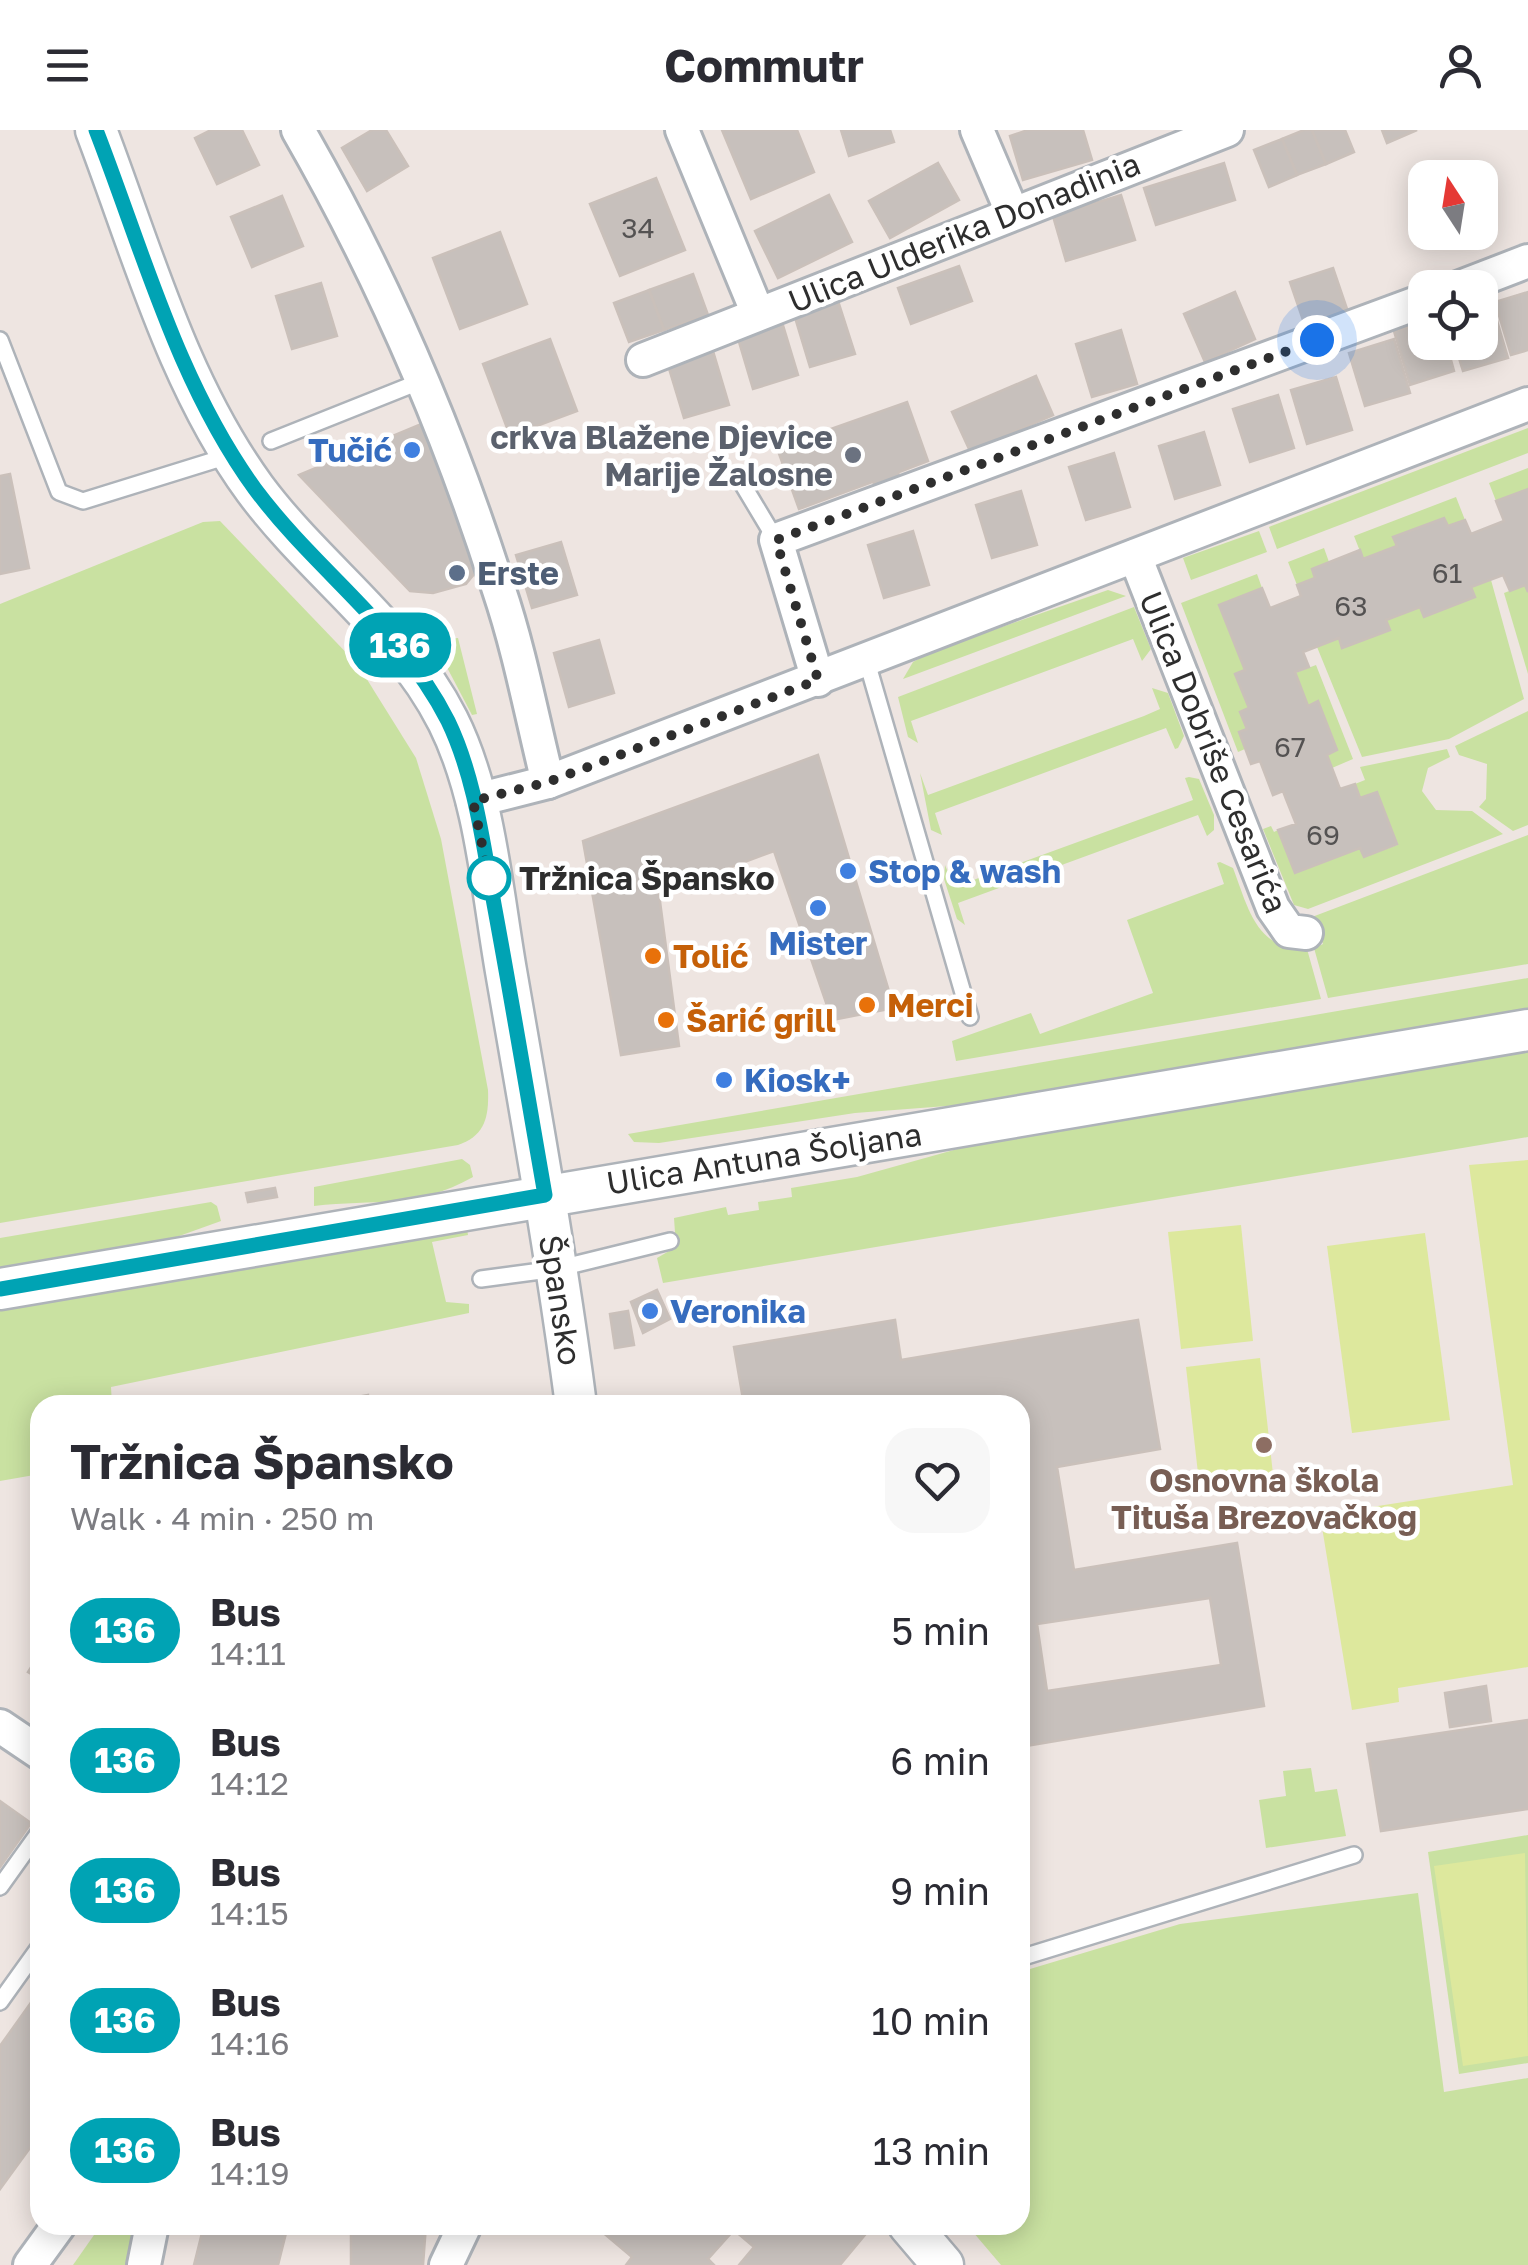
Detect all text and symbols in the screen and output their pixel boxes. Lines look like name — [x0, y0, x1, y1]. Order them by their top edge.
icon: menu — [40, 38, 95, 93]
text: Commutr — [664, 38, 864, 92]
icon: person — [1433, 38, 1488, 93]
street label: Ulica Ulderika Donadinia — [783, 144, 1145, 320]
north arrow — [1408, 160, 1498, 250]
map controls — [1408, 160, 1498, 360]
house number: 34 — [621, 211, 655, 244]
button: locate — [1408, 270, 1498, 360]
your location — [1292, 315, 1342, 365]
place label: crkva Blažene Djevice Marije Žalosne — [490, 418, 833, 493]
place label: Tučić — [308, 431, 392, 469]
marker: Tučić — [401, 439, 423, 461]
marker: crkva Blažene Djevice Marije Žalosne — [842, 444, 864, 466]
place label: Erste — [477, 554, 559, 592]
house number: 61 — [1432, 556, 1462, 589]
marker: Erste — [446, 562, 468, 584]
street label: Ulica Dobriše Cesarića — [1132, 586, 1296, 918]
house number: 63 — [1334, 589, 1368, 622]
line badge: 136 — [342, 612, 458, 678]
text: 136 — [369, 624, 431, 666]
house number: 67 — [1274, 730, 1306, 763]
house number: 69 — [1306, 818, 1340, 851]
place label: Stop & wash — [868, 852, 1061, 890]
marker: Tržnica Špansko — [468, 857, 510, 899]
place label: Tržnica Špansko — [519, 859, 775, 897]
marker: Stop & wash — [837, 860, 859, 882]
marker: Mister — [807, 897, 829, 919]
place label: Mister — [768, 924, 868, 962]
place label: Tolić — [673, 937, 748, 975]
marker: Tolić — [642, 945, 664, 967]
place label: Merci — [887, 986, 974, 1024]
marker: Merci — [856, 994, 878, 1016]
place label: Šarić grill — [686, 1001, 836, 1039]
marker: Šarić grill — [655, 1009, 677, 1031]
place label: Kiosk+ — [744, 1061, 850, 1099]
marker: Kiosk+ — [713, 1069, 735, 1091]
street label: Ulica Antuna Šoljana — [604, 1114, 924, 1202]
street label: Špansko — [532, 1232, 590, 1368]
place label: Veronika — [670, 1292, 806, 1330]
marker: Veronika — [639, 1300, 661, 1322]
button: heart — [885, 1428, 990, 1533]
text: Tržnica Špansko — [70, 1432, 454, 1490]
marker: Osnovna škola Tituša Brezovačkog — [1253, 1434, 1275, 1456]
place label: Osnovna škola Tituša Brezovačkog — [1111, 1461, 1417, 1536]
text: Walk · 4 min · 250 m — [70, 1499, 374, 1537]
text: Bus — [210, 1589, 281, 1634]
text: 5 min — [891, 1608, 990, 1653]
text: 136 — [94, 1609, 156, 1651]
text: 14:11 — [210, 1634, 286, 1672]
text: Bus — [210, 1719, 281, 1764]
text: 6 min — [890, 1738, 990, 1783]
text: 136 — [94, 1739, 156, 1781]
text: 14:12 — [210, 1764, 289, 1802]
text: Bus — [210, 1849, 281, 1894]
text: 9 min — [890, 1868, 990, 1913]
text: 136 — [94, 1869, 156, 1911]
text: 14:15 — [210, 1894, 289, 1932]
text: Bus — [210, 1979, 281, 2024]
text: 10 min — [871, 1998, 990, 2043]
text: 136 — [94, 1999, 156, 2041]
text: 14:16 — [210, 2024, 290, 2062]
text: Bus — [210, 2109, 281, 2154]
text: 13 min — [873, 2128, 990, 2173]
text: 136 — [94, 2129, 156, 2171]
text: 14:19 — [210, 2154, 290, 2192]

